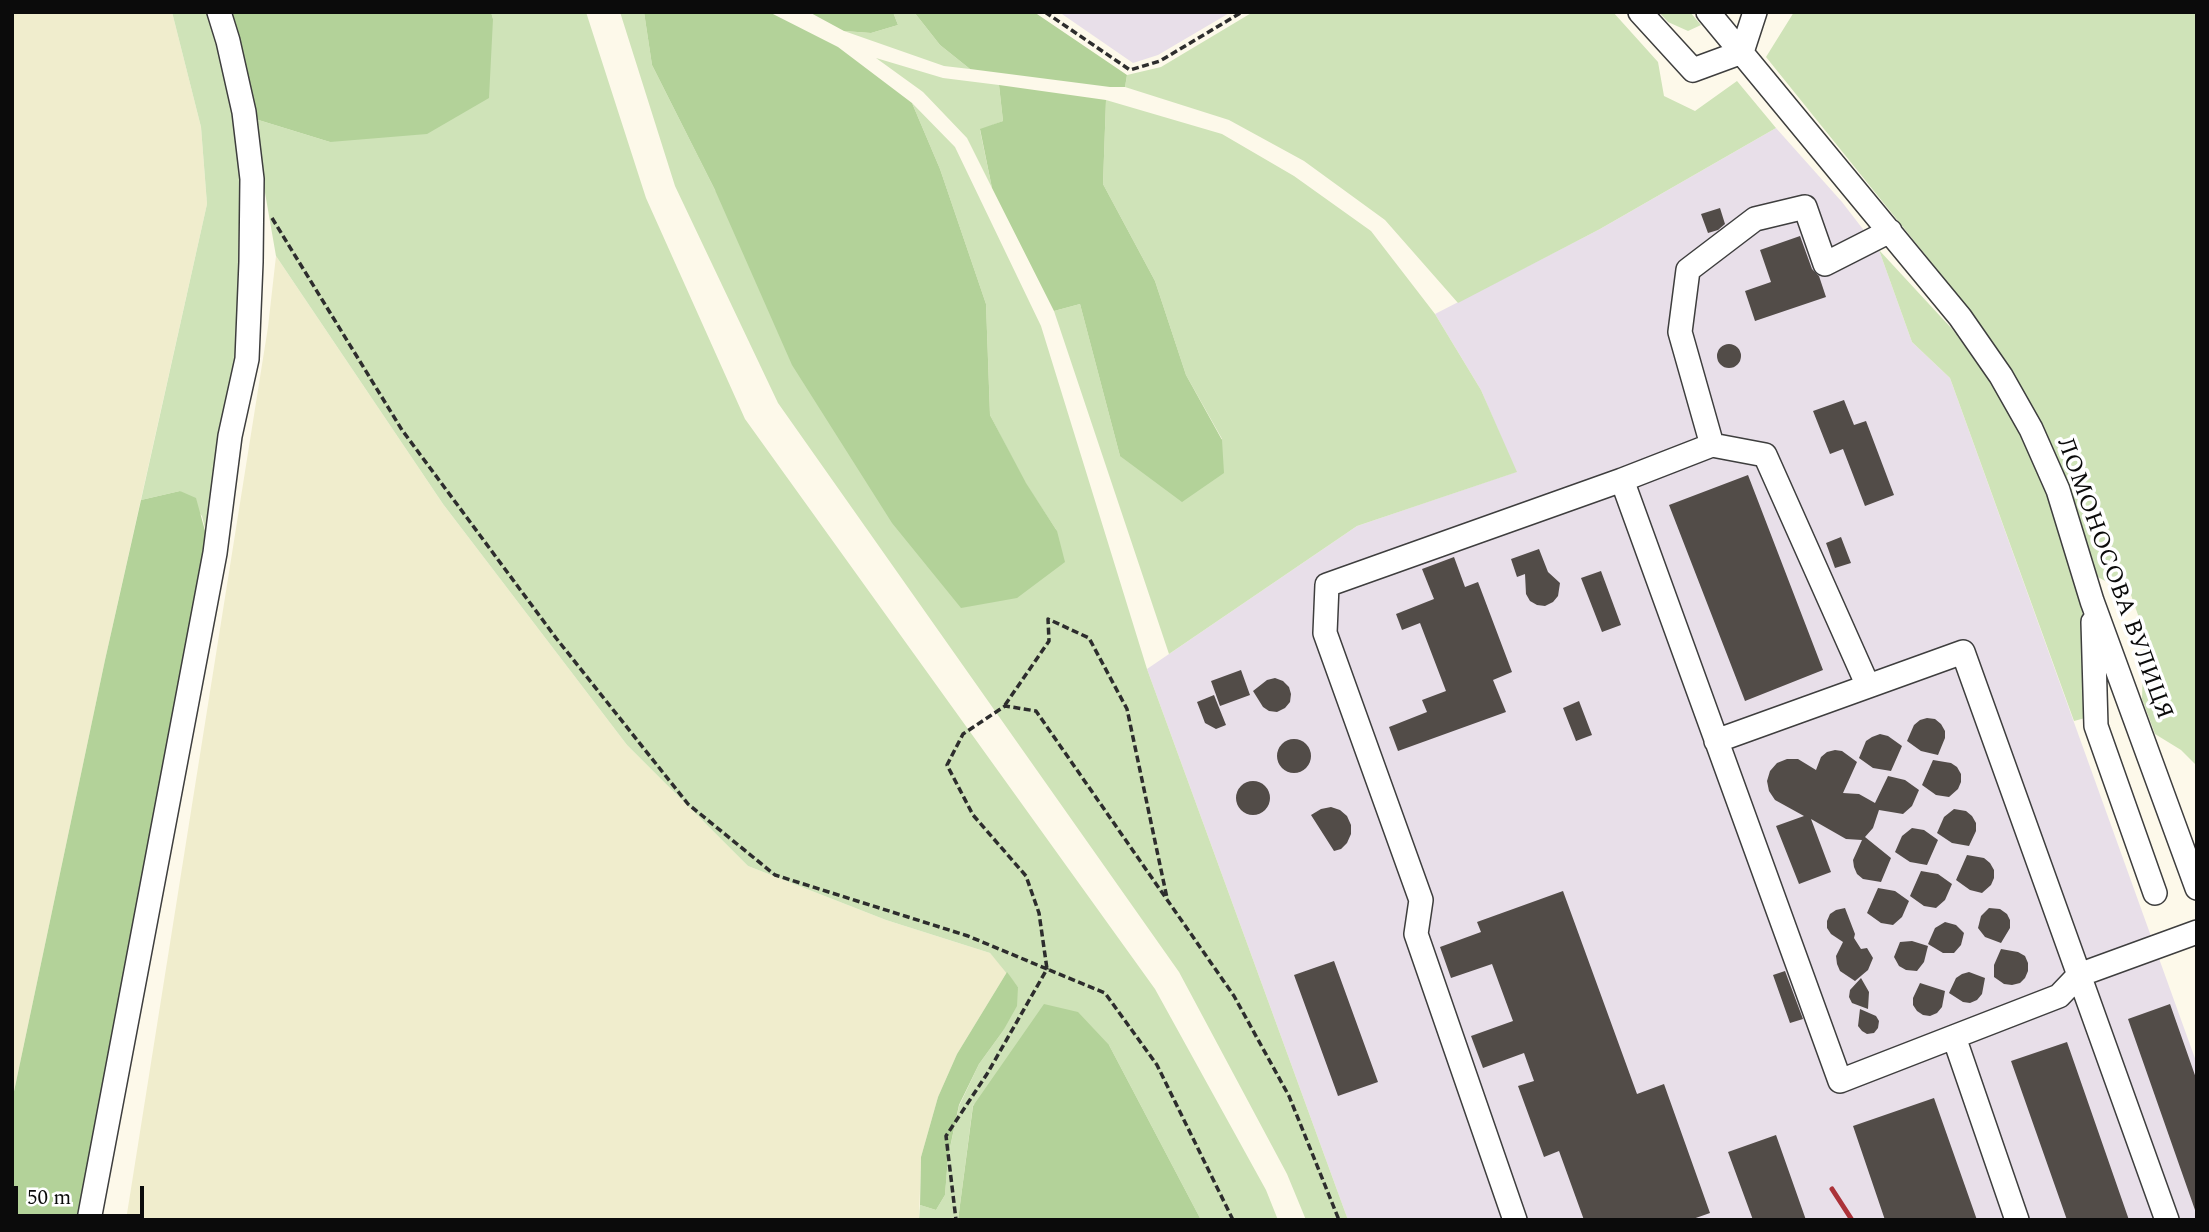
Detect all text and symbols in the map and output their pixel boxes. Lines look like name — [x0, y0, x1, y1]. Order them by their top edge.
street label: ЛОМОНОСОВА ВУЛИЦЯ — [2049, 434, 2177, 724]
scale bar — [18, 1172, 147, 1216]
text: 50 m — [27, 1182, 71, 1214]

